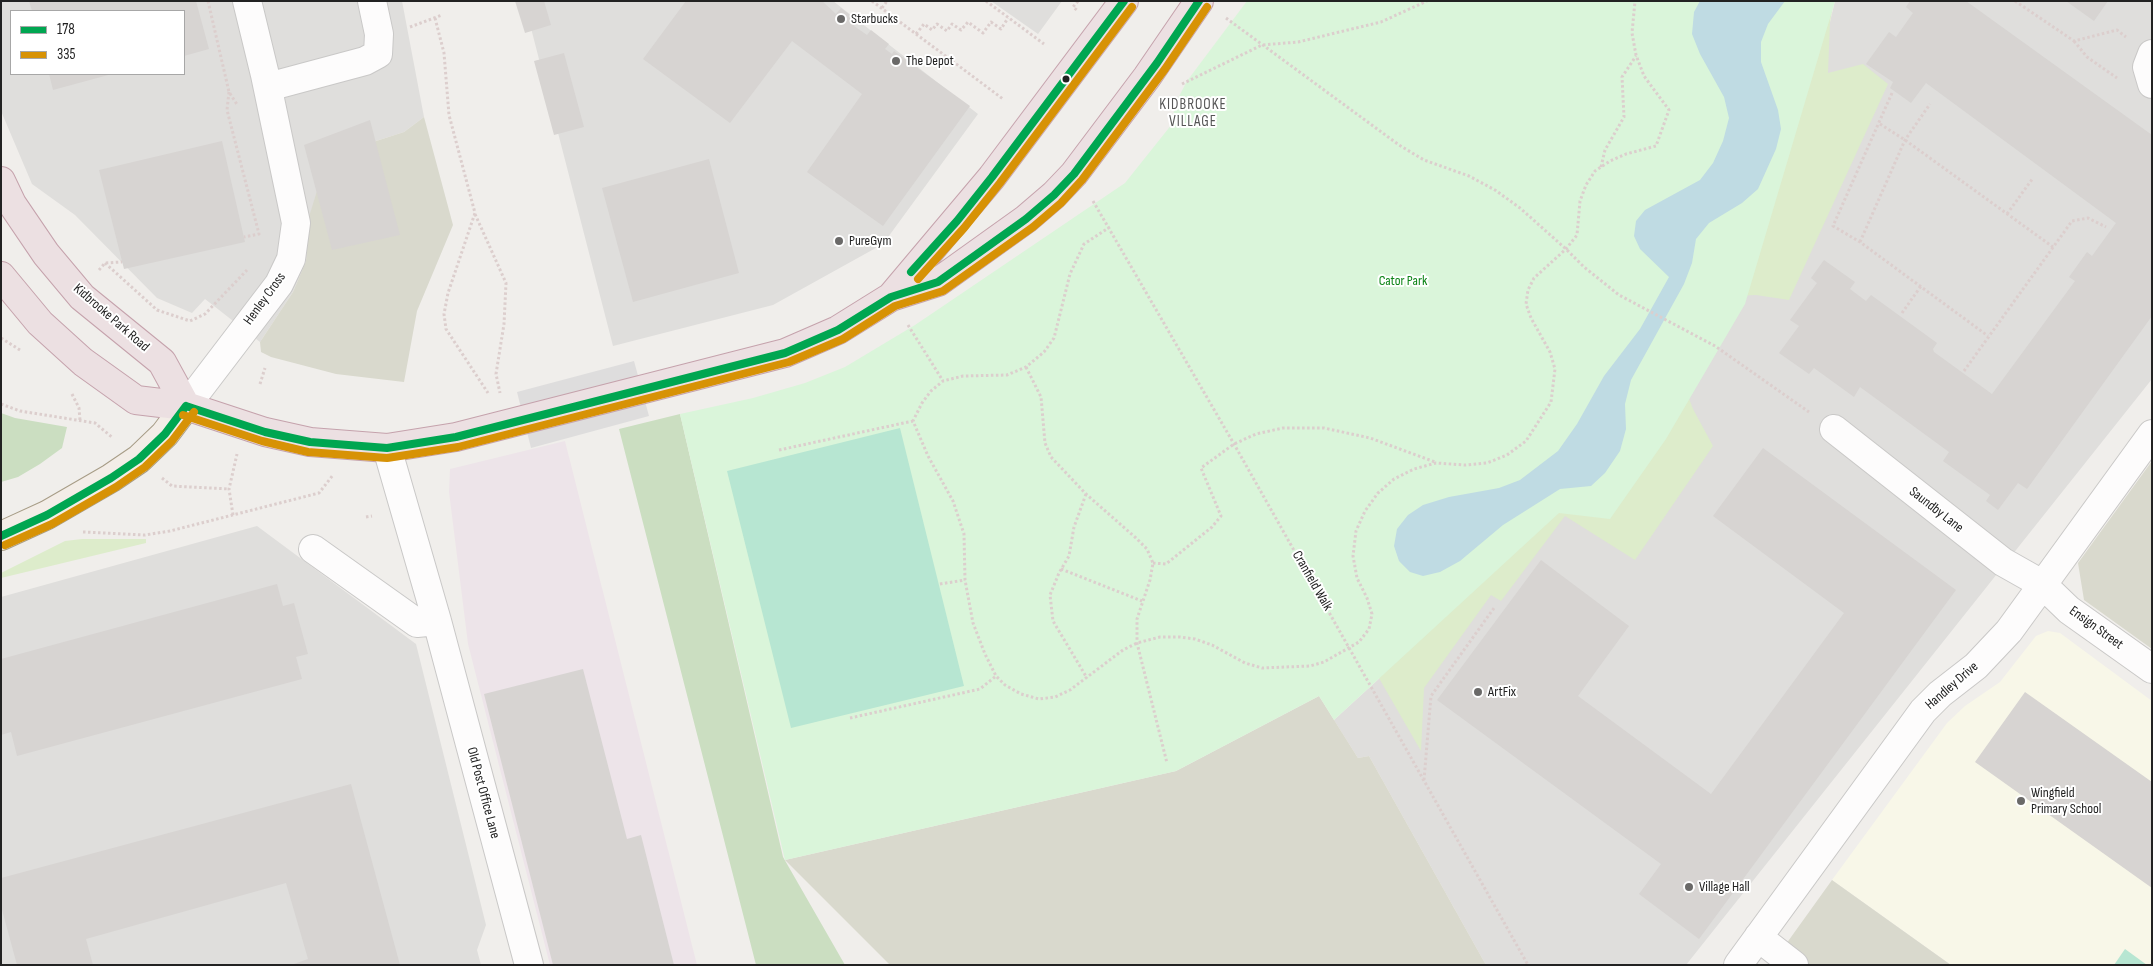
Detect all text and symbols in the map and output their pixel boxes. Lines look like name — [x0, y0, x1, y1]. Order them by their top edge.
legend — [10, 10, 185, 75]
place label: Starbucks — [851, 11, 898, 27]
marker: Starbucks — [835, 13, 847, 25]
text: 178 — [57, 20, 75, 39]
text: 335 — [57, 45, 76, 64]
place label: The Depot — [906, 53, 954, 69]
marker: The Depot — [890, 55, 902, 67]
unlabelled marker — [1061, 74, 1071, 84]
district label: KIDBROOKE VILLAGE — [1158, 96, 1228, 131]
place label: PureGym — [849, 233, 891, 249]
marker: PureGym — [833, 235, 845, 247]
street label: Henley Cross — [240, 269, 290, 329]
park label: Cator Park — [1379, 273, 1427, 289]
street label: Kidbrooke Park Road — [70, 280, 152, 356]
street label: Saundby Lane — [1905, 484, 1967, 536]
street label: Cranfield Walk — [1288, 548, 1336, 614]
street label: Ensign Street — [2066, 603, 2126, 653]
street label: Handley Drive — [1922, 658, 1982, 714]
place label: ArtFix — [1488, 684, 1516, 700]
marker: ArtFix — [1472, 686, 1484, 698]
street label: Old Post Office Lane — [463, 745, 503, 841]
place label: Wingfield Primary School — [2031, 785, 2101, 818]
marker: Wingfield Primary School — [2015, 795, 2027, 807]
place label: Village Hall — [1699, 879, 1750, 895]
marker: Village Hall — [1683, 881, 1695, 893]

